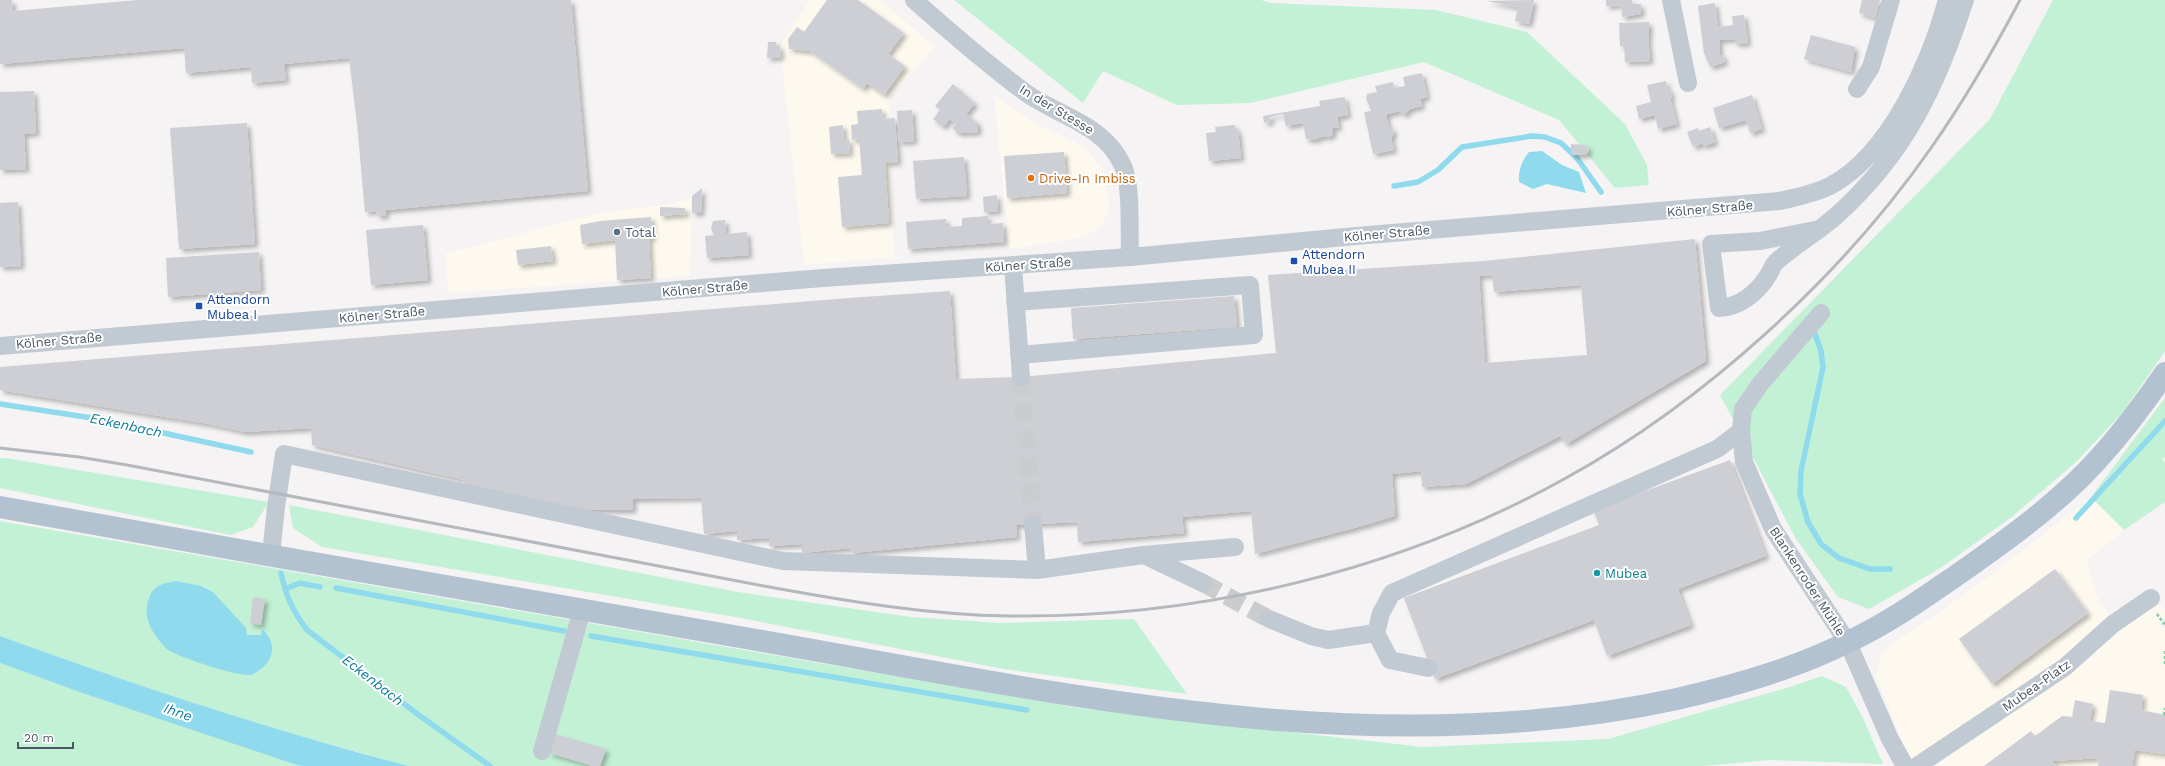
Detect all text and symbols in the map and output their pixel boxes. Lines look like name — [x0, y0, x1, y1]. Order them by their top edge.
street label: In der Stesse — [1017, 81, 1097, 137]
place label: Drive-In Imbiss — [1039, 171, 1136, 186]
marker: Drive-In Imbiss — [1026, 173, 1036, 183]
street label: Kölner Straße — [1666, 197, 1754, 220]
street label: Kölner Straße — [1343, 222, 1431, 245]
place label: Total — [625, 225, 656, 240]
marker: Total — [612, 227, 622, 237]
place label: Attendorn Mubea II — [1302, 247, 1365, 277]
street label: Kölner Straße — [984, 254, 1072, 275]
marker: Attendorn Mubea II — [1289, 256, 1299, 266]
street label: Kölner Straße — [661, 277, 749, 300]
place label: Attendorn Mubea I — [207, 292, 270, 322]
marker: Attendorn Mubea I — [194, 301, 204, 311]
street label: Kölner Straße — [338, 303, 426, 326]
street label: Kölner Straße — [15, 329, 103, 352]
water label: Eckenbach — [89, 410, 163, 440]
street label: Blankenroder Mühle — [1767, 524, 1848, 639]
place label: Mubea — [1605, 566, 1648, 581]
marker: Mubea — [1592, 568, 1602, 578]
water label: Eckenbach — [339, 651, 407, 709]
street label: Mubea-Platz — [1999, 656, 2073, 714]
water label: Ihne — [162, 700, 194, 724]
scale bar — [18, 724, 73, 750]
text: 20 m — [24, 731, 54, 745]

